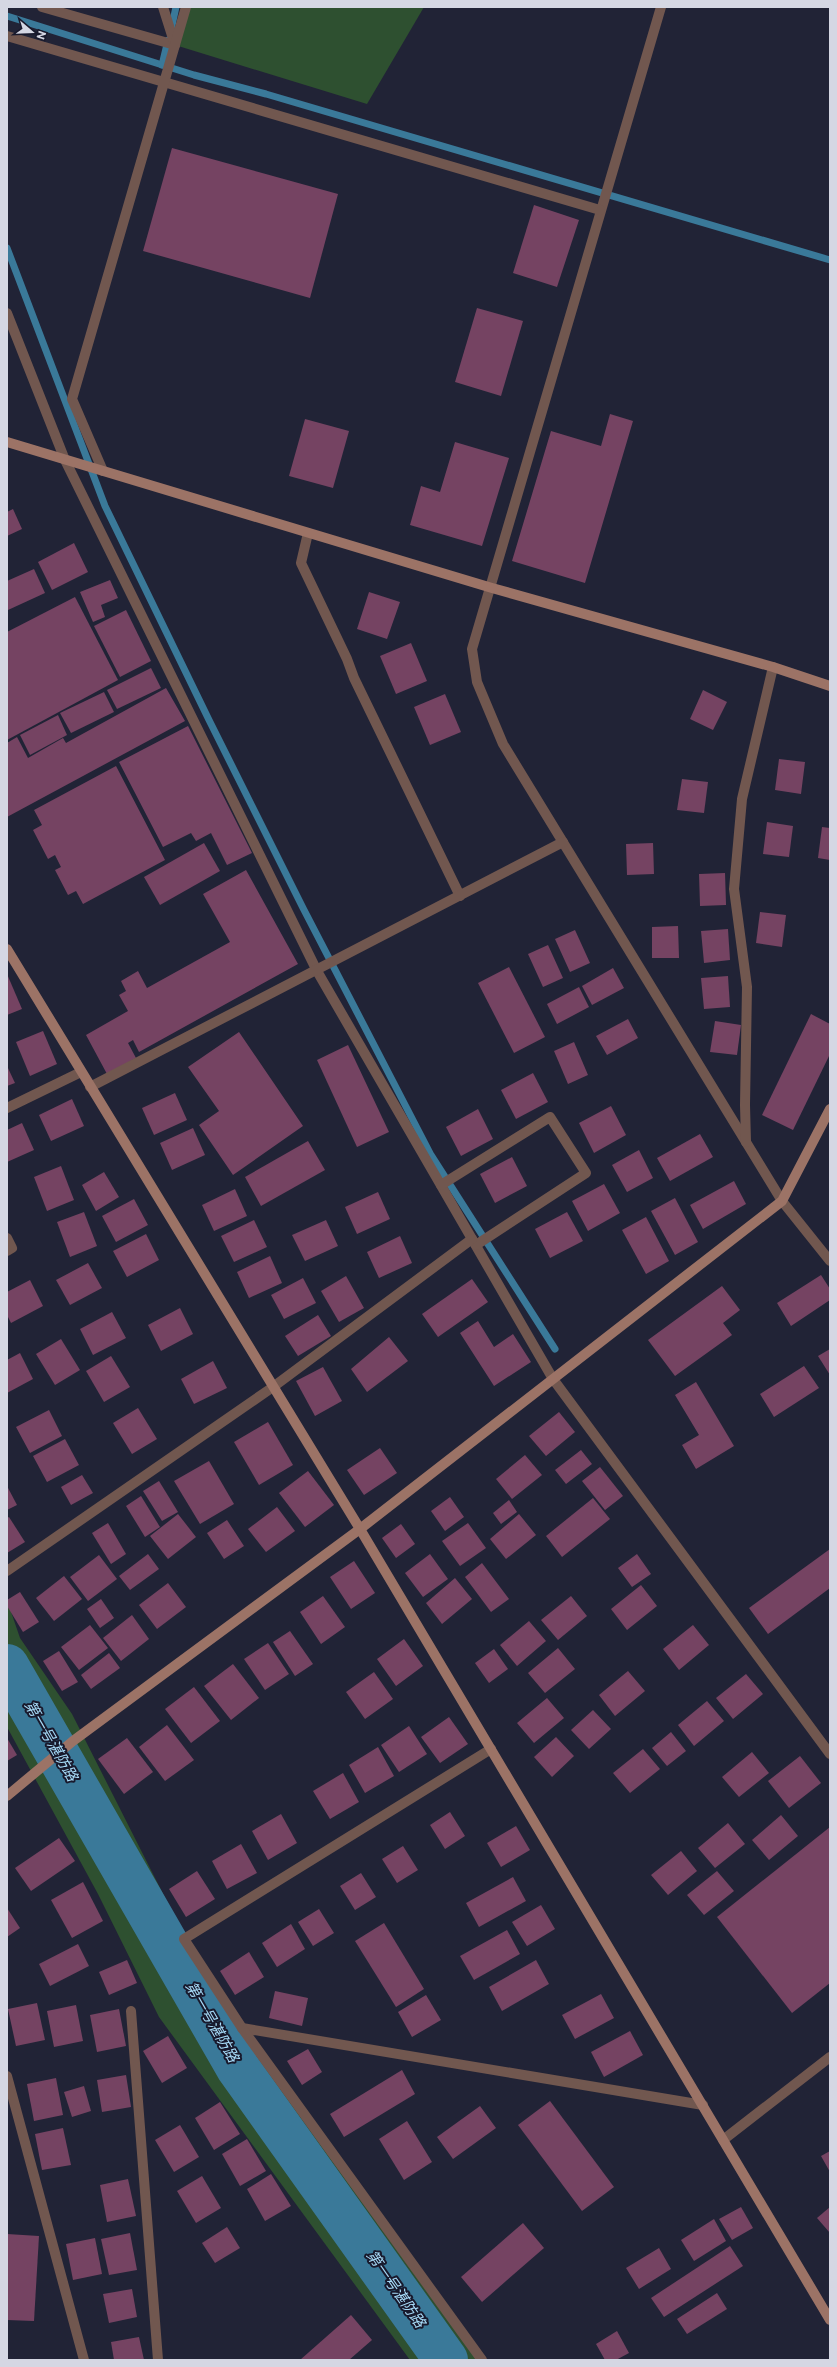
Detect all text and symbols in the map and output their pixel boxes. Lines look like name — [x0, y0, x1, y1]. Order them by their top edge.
north arrow — [12, 12, 52, 52]
text: N — [34, 29, 49, 41]
water label: 第一号湛防路 — [22, 1697, 83, 1786]
water label: 第一号湛防路 — [183, 1978, 244, 2067]
water label: 第一号湛防路 — [364, 2246, 431, 2332]

